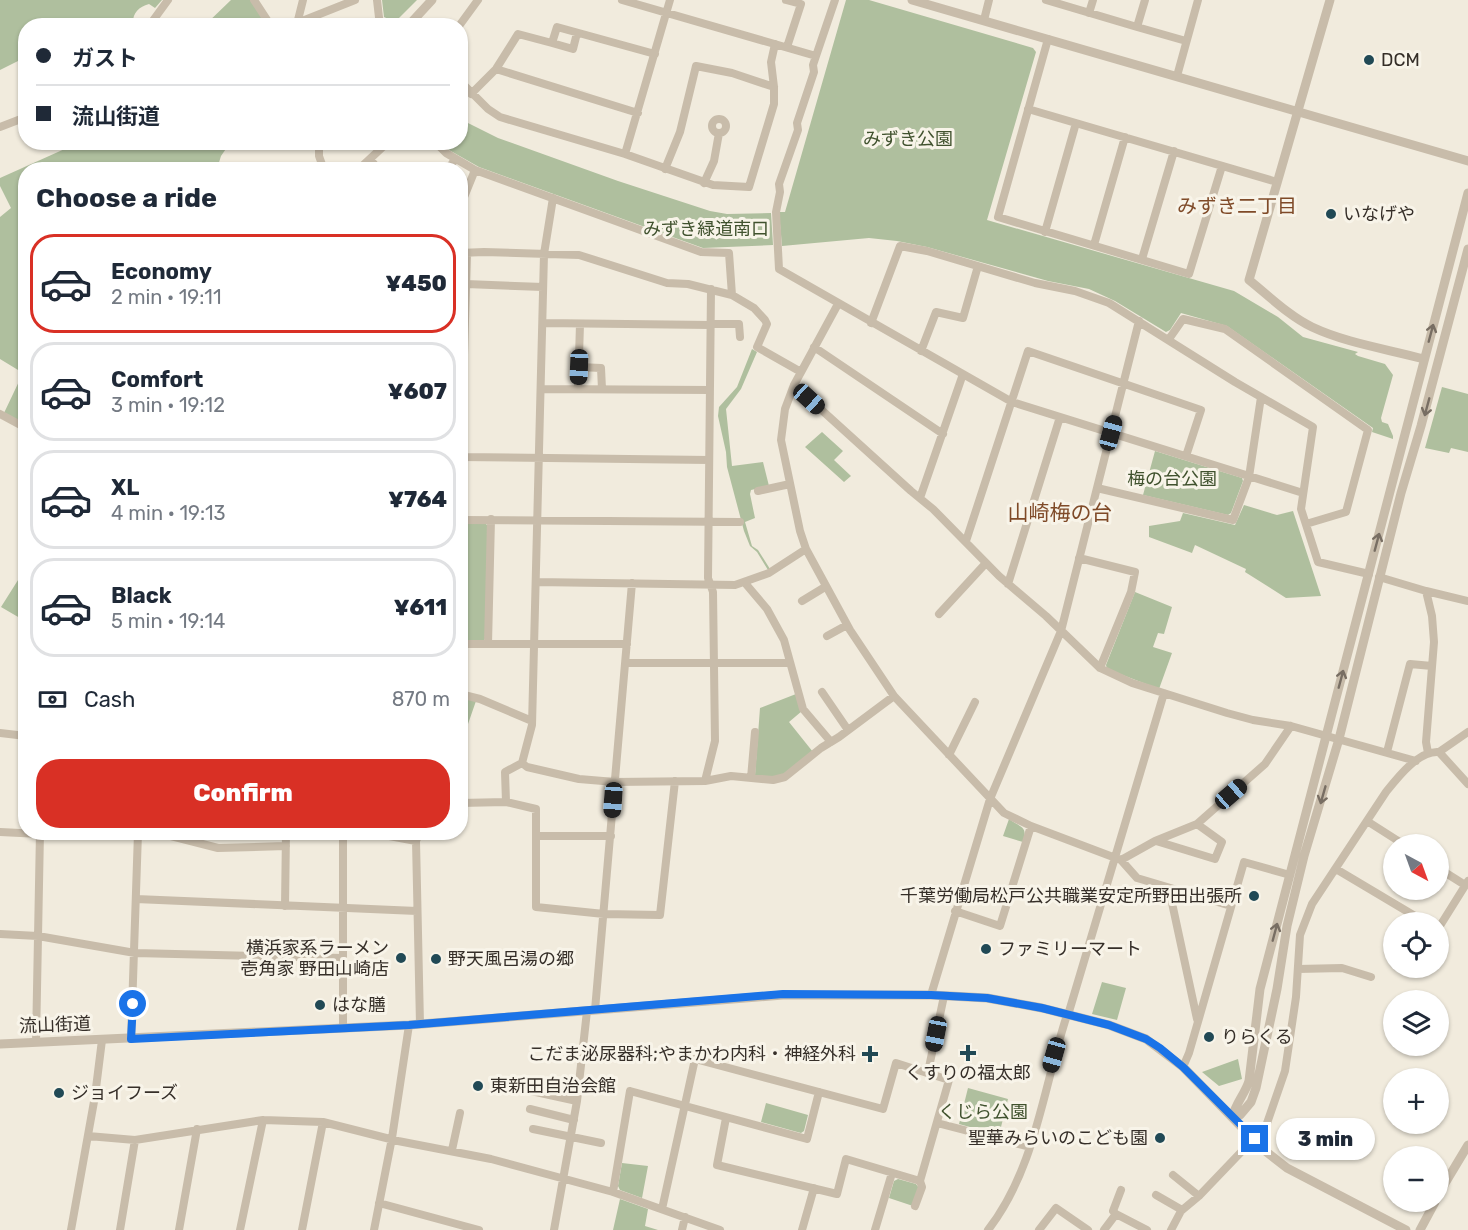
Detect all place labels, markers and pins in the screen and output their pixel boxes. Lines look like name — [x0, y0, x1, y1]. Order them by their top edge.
place label: DCM — [1381, 49, 1420, 71]
marker: DCM — [1362, 53, 1376, 67]
place label: いなげや — [1343, 203, 1415, 225]
marker: いなげや — [1324, 207, 1338, 221]
place label: 千葉労働局松戸公共職業安定所野田出張所 — [900, 885, 1242, 907]
marker: 千葉労働局松戸公共職業安定所野田出張所 — [1247, 889, 1261, 903]
place label: 横浜家系ラーメン 壱角家 野田山崎店 — [241, 937, 389, 980]
place label: ファミリーマート — [998, 938, 1142, 960]
marker: ファミリーマート — [979, 942, 993, 956]
place label: 野天風呂湯の郷 — [448, 948, 574, 970]
marker: 横浜家系ラーメン 壱角家 野田山崎店 — [394, 951, 408, 965]
marker: 野天風呂湯の郷 — [429, 952, 443, 966]
place label: はな膳 — [332, 994, 386, 1016]
marker: はな膳 — [313, 998, 327, 1012]
place label: りらくる — [1221, 1026, 1293, 1048]
marker: りらくる — [1202, 1030, 1216, 1044]
place label: こだま泌尿器科;やまかわ内科・神経外科 — [527, 1043, 856, 1065]
marker: こだま泌尿器科;やまかわ内科・神経外科 — [861, 1045, 879, 1063]
marker: くすりの福太郎 — [961, 1046, 975, 1060]
place label: くすりの福太郎 — [905, 1062, 1031, 1084]
place label: 東新田自治会館 — [490, 1075, 616, 1097]
marker: 東新田自治会館 — [471, 1079, 485, 1093]
place label: ジョイフーズ — [71, 1082, 178, 1104]
marker: ジョイフーズ — [52, 1086, 66, 1100]
place label: 聖華みらいのこども園 — [968, 1127, 1148, 1149]
marker: 聖華みらいのこども園 — [1153, 1131, 1167, 1145]

